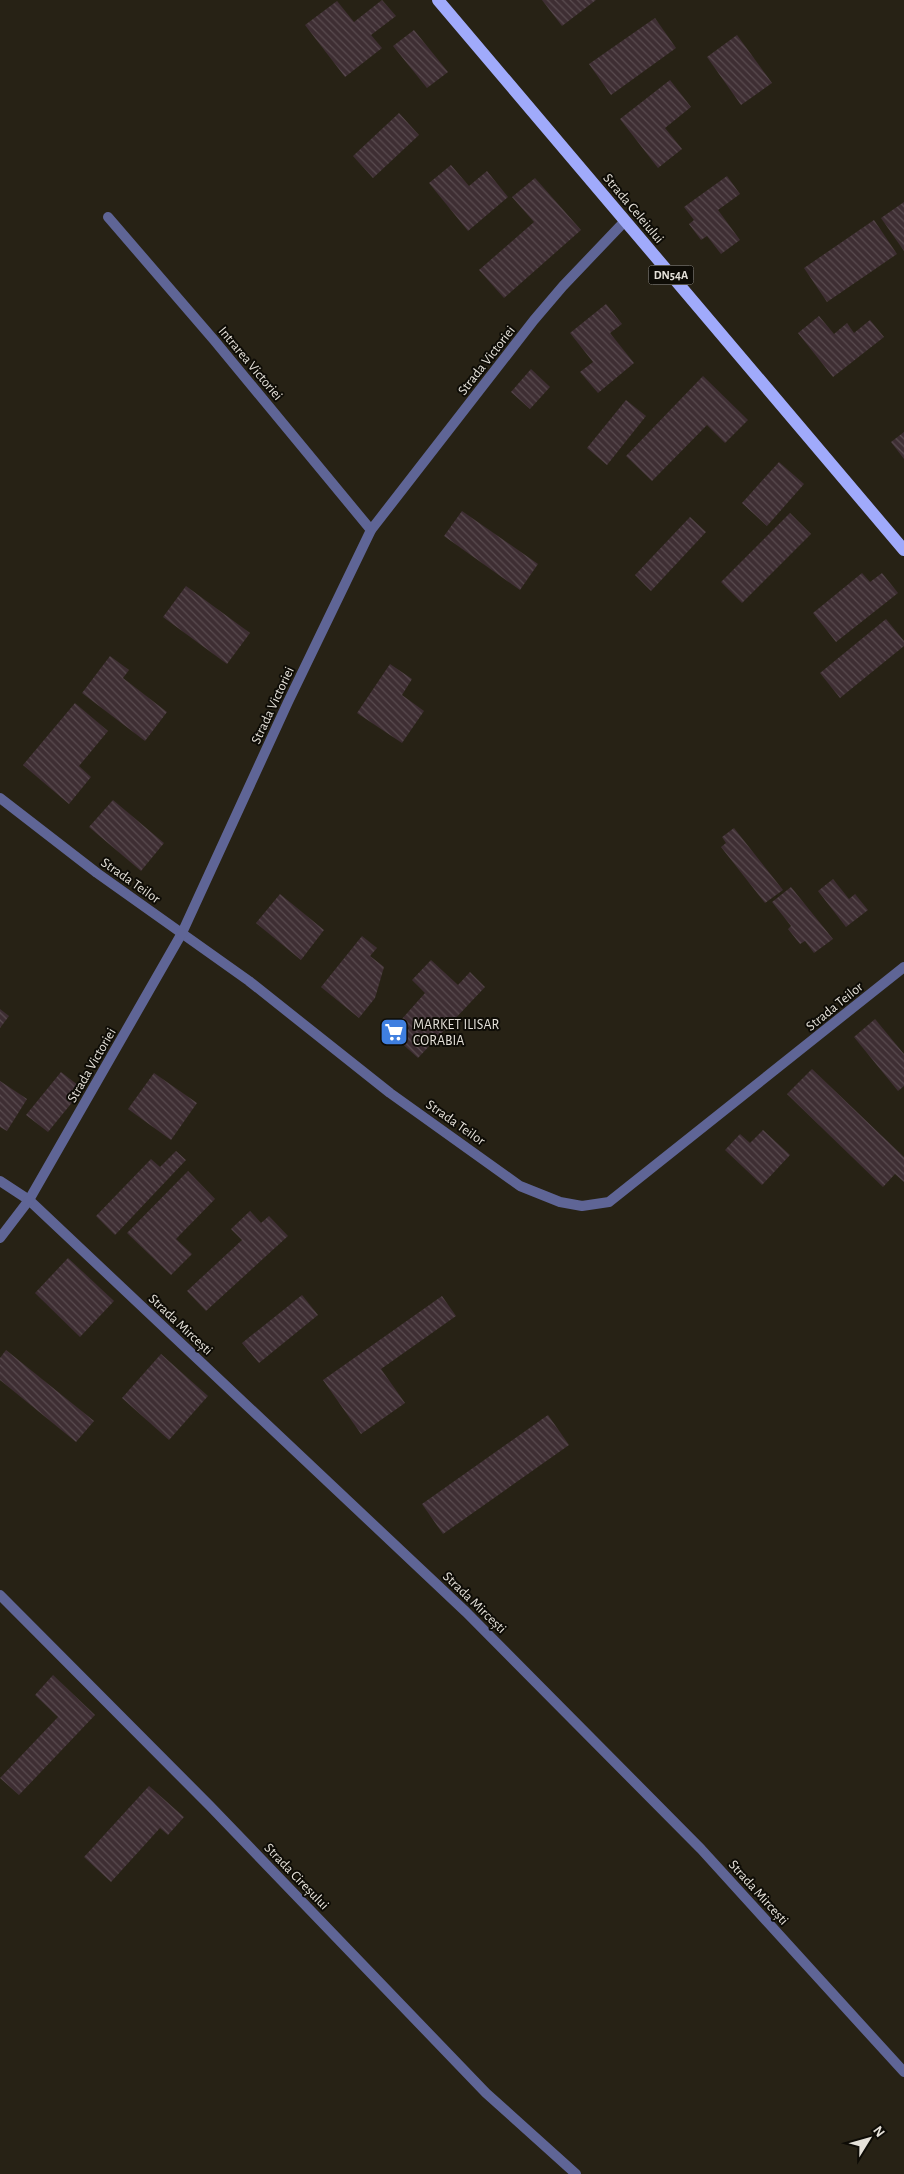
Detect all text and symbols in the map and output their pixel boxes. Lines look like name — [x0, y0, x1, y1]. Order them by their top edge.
street label: Strada Celeiului — [600, 171, 666, 246]
road number: DN54A — [648, 266, 694, 284]
street label: Strada Victoriei — [456, 323, 518, 398]
street label: Intrarea Victoriei — [216, 324, 285, 403]
street label: Strada Victoriei — [249, 665, 297, 746]
street label: Strada Teilor — [98, 855, 163, 906]
street label: Strada Teilor — [804, 980, 866, 1034]
supermarket icon: MARKET ILISAR CORABIA — [379, 1017, 409, 1047]
place label: MARKET ILISAR CORABIA — [413, 1018, 500, 1048]
street label: Strada Victoriei — [65, 1026, 119, 1105]
street label: Strada Teilor — [423, 1097, 488, 1148]
street label: Strada Mircești — [145, 1292, 215, 1358]
street label: Strada Mircești — [439, 1569, 509, 1637]
street label: Strada Cireșului — [261, 1841, 331, 1913]
street label: Strada Mircești — [725, 1858, 791, 1928]
north arrow — [844, 2114, 894, 2164]
text: N — [870, 2124, 887, 2140]

